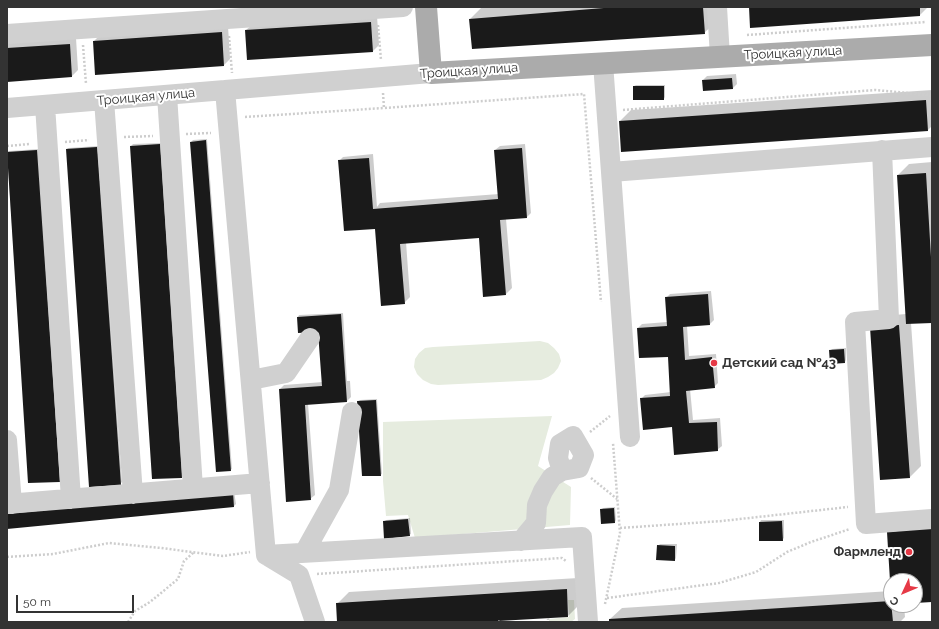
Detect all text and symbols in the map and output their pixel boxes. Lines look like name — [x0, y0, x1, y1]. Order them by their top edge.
street label: Троицкая улица — [743, 43, 843, 63]
street label: Троицкая улица — [419, 60, 519, 82]
street label: Троицкая улица — [96, 85, 196, 109]
place label: Детский сад №43 — [722, 355, 836, 371]
marker: Детский сад №43 — [709, 358, 719, 368]
place label: Фармленд — [834, 544, 901, 560]
marker: Фармленд — [904, 547, 914, 557]
north arrow — [883, 573, 923, 613]
scale bar — [18, 587, 136, 613]
text: С — [887, 594, 902, 608]
text: 50 m — [23, 595, 51, 609]

